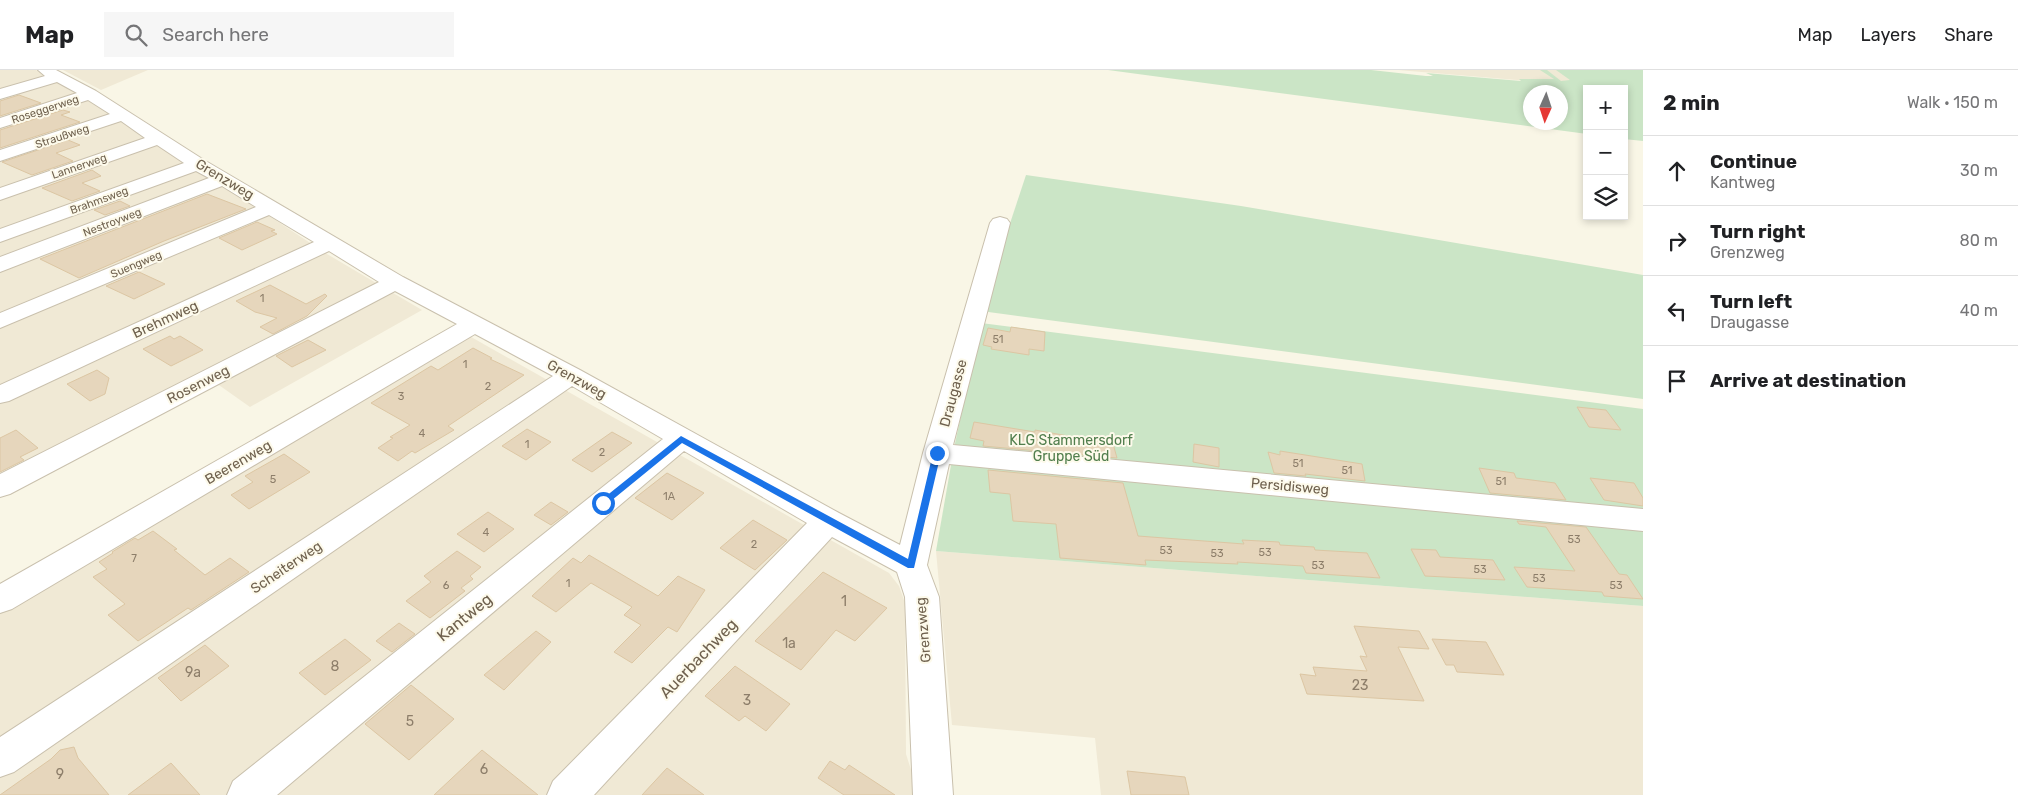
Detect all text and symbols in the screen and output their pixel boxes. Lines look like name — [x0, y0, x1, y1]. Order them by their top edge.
search box — [104, 12, 454, 57]
text: Map — [25, 21, 74, 49]
icon: search — [122, 21, 150, 49]
text: Search here — [162, 23, 269, 46]
text: Map — [1798, 24, 1833, 46]
text: Layers — [1861, 24, 1916, 46]
text: Share — [1944, 24, 1993, 46]
north arrow — [1523, 85, 1568, 130]
map controls — [1583, 85, 1628, 220]
button: + — [1583, 85, 1628, 130]
text: 2 min — [1663, 90, 1720, 115]
street label: Roseggerweg — [10, 92, 80, 126]
text: Walk · 150 m — [1907, 93, 1998, 112]
street label: Straußweg — [34, 122, 91, 151]
button: − — [1583, 130, 1628, 175]
text: Continue — [1710, 150, 1797, 173]
street label: Lannerweg — [50, 151, 108, 182]
street label: Grenzweg — [192, 155, 257, 204]
icon: ahead — [1663, 157, 1691, 185]
text: 30 m — [1960, 161, 1998, 180]
text: Kantweg — [1710, 173, 1775, 192]
button: layers — [1583, 175, 1628, 220]
street label: Brahmsweg — [68, 184, 130, 217]
street label: Nestroyweg — [81, 205, 143, 240]
text: Turn right — [1710, 220, 1805, 243]
icon: right — [1663, 227, 1691, 255]
text: 80 m — [1960, 231, 1998, 250]
text: Grenzweg — [1710, 243, 1785, 262]
street label: Suengweg — [109, 248, 164, 281]
text: Turn left — [1710, 290, 1792, 313]
house number: 1 — [260, 292, 264, 305]
street label: Brehmweg — [130, 297, 201, 342]
icon: left — [1663, 297, 1691, 325]
text: 40 m — [1960, 301, 1998, 320]
text: Draugasse — [1710, 313, 1789, 332]
house number: 51 — [992, 333, 1004, 346]
street label: Grenzweg — [544, 356, 609, 403]
street label: Draugasse — [936, 357, 971, 429]
house number: 1 — [463, 358, 467, 371]
street label: Rosenweg — [164, 361, 232, 407]
icon: arrive — [1663, 367, 1691, 395]
text: Arrive at destination — [1710, 369, 1906, 392]
house number: 2 — [485, 380, 491, 393]
house number: 3 — [398, 390, 405, 403]
house number: 4 — [419, 427, 426, 440]
park label: KLG Stammersdorf Gruppe Süd — [1009, 432, 1133, 465]
street label: Beerenweg — [202, 437, 274, 488]
house number: 1 — [525, 438, 529, 451]
route end — [926, 442, 949, 465]
house number: 2 — [599, 446, 605, 459]
house number: 51 — [1292, 457, 1304, 470]
house number: 51 — [1341, 464, 1353, 477]
house number: 5 — [270, 473, 277, 486]
street label: Persidisweg — [1250, 475, 1330, 498]
house number: 51 — [1495, 475, 1507, 488]
house number: 1A — [663, 490, 676, 503]
route start — [592, 492, 615, 515]
house number: 4 — [483, 526, 490, 539]
house number: 53 — [1567, 533, 1581, 546]
street label: Scheiterweg — [248, 537, 325, 597]
house number: 2 — [751, 538, 757, 551]
house number: 53 — [1159, 544, 1173, 557]
house number: 53 — [1258, 546, 1272, 559]
house number: 53 — [1210, 547, 1224, 560]
house number: 7 — [131, 552, 137, 565]
house number: 53 — [1311, 559, 1325, 572]
house number: 53 — [1473, 563, 1487, 576]
house number: 53 — [1532, 572, 1546, 585]
house number: 1 — [566, 577, 570, 590]
house number: 6 — [443, 579, 450, 592]
house number: 53 — [1609, 579, 1623, 592]
street label: Kantweg — [433, 589, 496, 645]
house number: 1 — [841, 593, 847, 610]
street label: Grenzweg — [912, 597, 935, 663]
street label: Auerbachweg — [656, 615, 741, 702]
house number: 1a — [782, 635, 796, 652]
house number: 8 — [331, 658, 340, 675]
house number: 9a — [185, 664, 201, 681]
house number: 23 — [1352, 677, 1368, 694]
house number: 3 — [743, 692, 751, 709]
house number: 5 — [406, 713, 414, 730]
house number: 6 — [480, 761, 488, 778]
house number: 9 — [56, 766, 64, 783]

